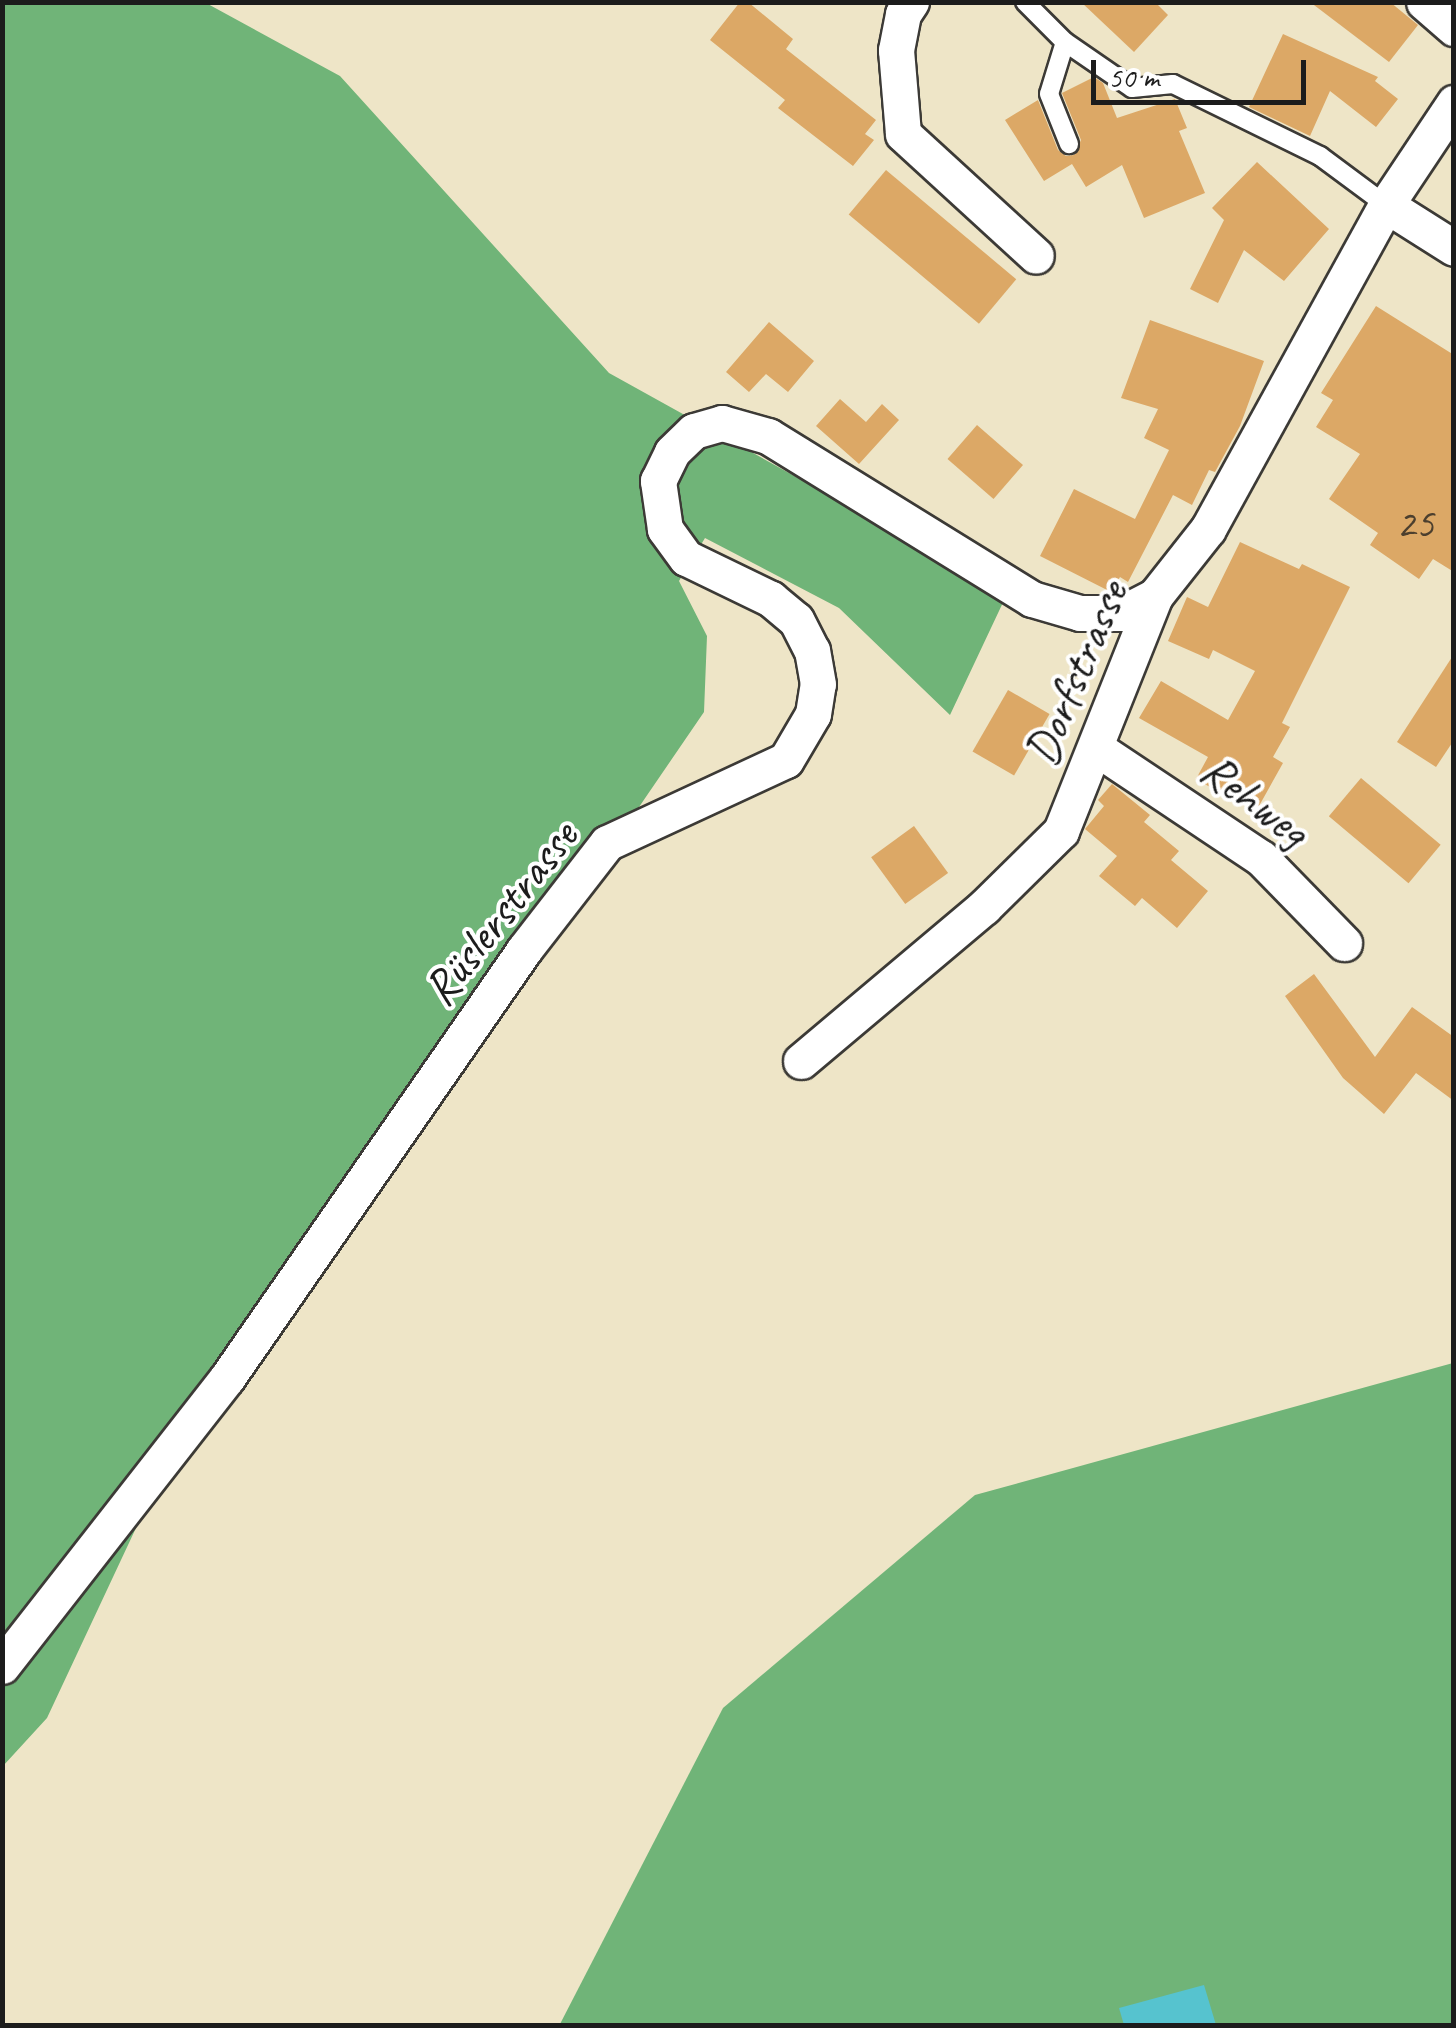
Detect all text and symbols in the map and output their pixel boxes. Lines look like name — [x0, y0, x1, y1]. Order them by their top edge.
scale bar — [1096, 40, 1311, 102]
text: 50 m — [1108, 58, 1159, 96]
house number: 25 — [1396, 499, 1434, 549]
street label: Dorfstrasse — [1012, 573, 1140, 773]
street label: Rehweg — [1190, 741, 1320, 859]
street label: Rüslerstrasse — [410, 809, 590, 1017]

